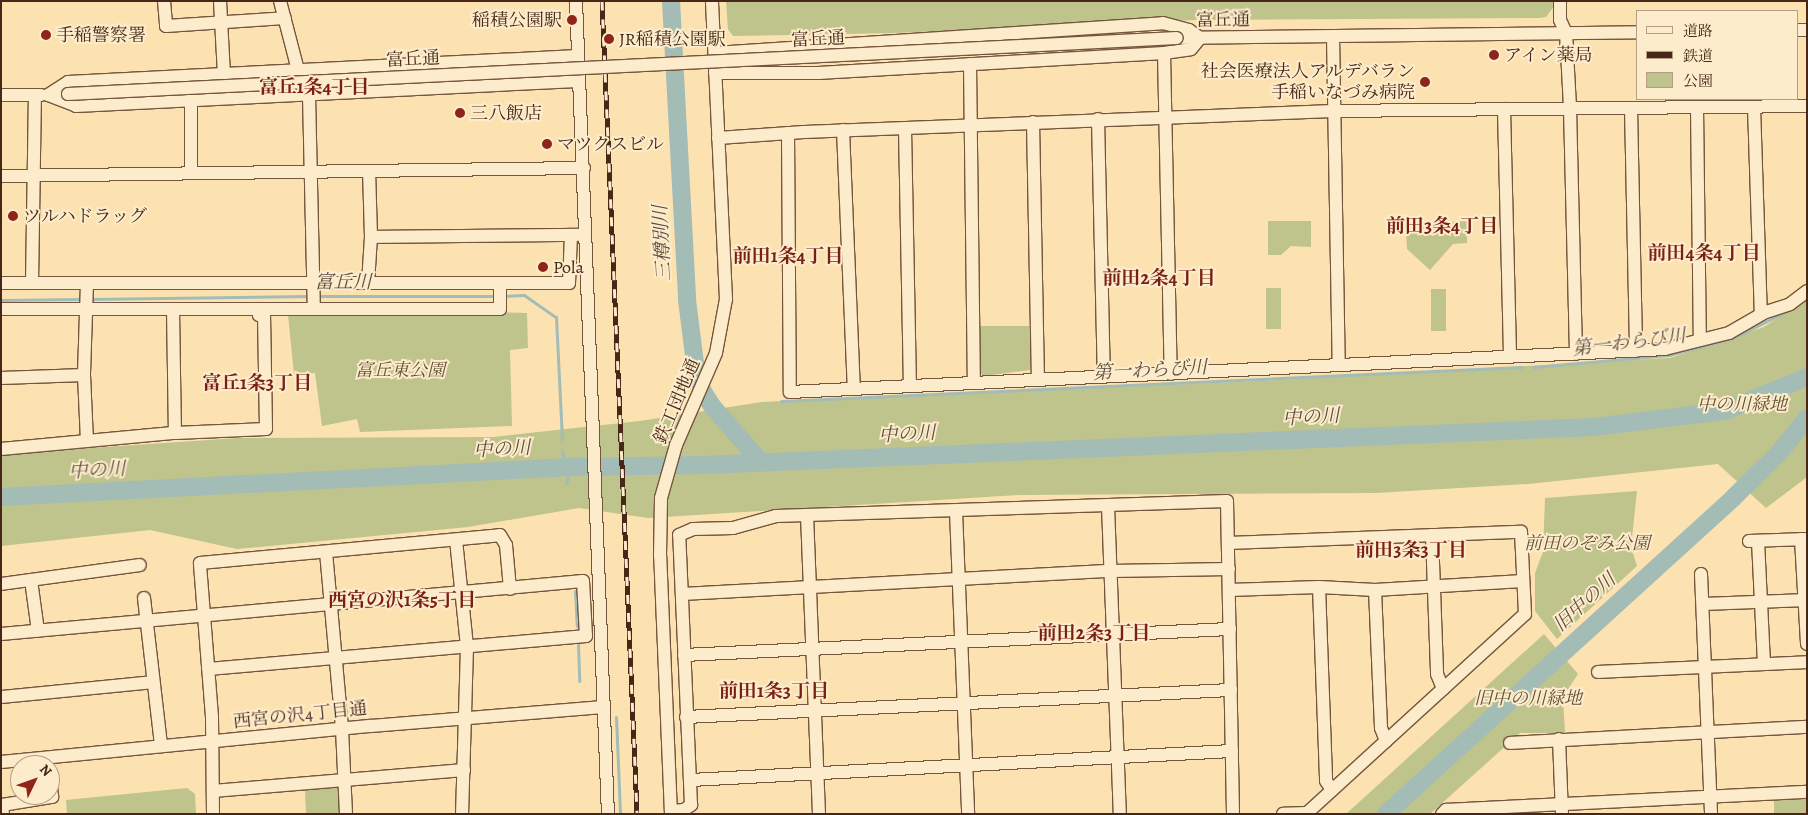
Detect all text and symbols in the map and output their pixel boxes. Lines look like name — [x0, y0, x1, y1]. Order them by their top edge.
place label: 稲積公園駅 — [472, 9, 562, 31]
street label: 富丘通 — [1196, 9, 1250, 31]
legend — [1636, 10, 1798, 100]
marker: 稲積公園駅 — [566, 14, 578, 26]
text: 道路 — [1683, 21, 1713, 41]
place label: 手稲警察署 — [56, 24, 146, 46]
street label: 富丘通 — [790, 27, 846, 51]
place label: JR稲積公園駅 — [619, 28, 726, 50]
marker: 手稲警察署 — [40, 29, 52, 41]
marker: JR稲積公園駅 — [603, 33, 615, 45]
place label: アイン薬局 — [1504, 44, 1594, 66]
text: 鉄道 — [1683, 46, 1713, 66]
street label: 富丘通 — [385, 47, 441, 71]
marker: アイン薬局 — [1488, 49, 1500, 61]
place label: 社会医療法人アルデバラン 手稲いなづみ病院 — [1199, 61, 1415, 104]
text: 公園 — [1683, 71, 1713, 91]
marker: 社会医療法人アルデバラン 手稲いなづみ病院 — [1419, 76, 1431, 88]
district label: 富丘1条4丁目 — [259, 77, 369, 99]
place label: 三八飯店 — [470, 102, 542, 124]
marker: 三八飯店 — [454, 107, 466, 119]
place label: マツクスビル — [557, 133, 665, 155]
marker: マツクスビル — [541, 138, 553, 150]
water label: 三樽別川 — [650, 204, 676, 282]
place label: ツルハドラッグ — [23, 205, 149, 227]
marker: ツルハドラッグ — [7, 210, 19, 222]
district label: 前田3条4丁目 — [1386, 216, 1498, 238]
district label: 前田4条4丁目 — [1648, 243, 1760, 265]
district label: 前田1条4丁目 — [733, 246, 843, 268]
place label: Pola — [553, 256, 584, 278]
marker: Pola — [537, 261, 549, 273]
district label: 前田2条4丁目 — [1102, 268, 1216, 290]
water label: 富丘川 — [315, 272, 371, 294]
water label: 第一わらび川 — [1571, 325, 1687, 361]
street label: 鉄工団地通 — [649, 355, 705, 447]
water label: 第一わらび川 — [1092, 357, 1208, 385]
park label: 富丘東公園 — [355, 359, 445, 381]
district label: 富丘1条3丁目 — [202, 373, 312, 395]
park label: 中の川緑地 — [1697, 393, 1787, 415]
water label: 中の川 — [1282, 405, 1340, 431]
water label: 中の川 — [878, 422, 936, 448]
water label: 中の川 — [473, 437, 531, 463]
water label: 中の川 — [68, 458, 126, 484]
park label: 前田のぞみ公園 — [1524, 532, 1650, 554]
district label: 前田3条3丁目 — [1355, 540, 1467, 562]
water label: 旧中の川 — [1549, 569, 1621, 637]
district label: 西宮の沢1条5丁目 — [328, 590, 476, 612]
district label: 前田2条3丁目 — [1038, 623, 1150, 645]
district label: 前田1条3丁目 — [719, 681, 829, 703]
park label: 旧中の川緑地 — [1474, 687, 1582, 709]
street label: 西宮の沢4丁目通 — [232, 697, 368, 733]
north arrow — [10, 755, 60, 805]
text: N — [35, 760, 56, 780]

